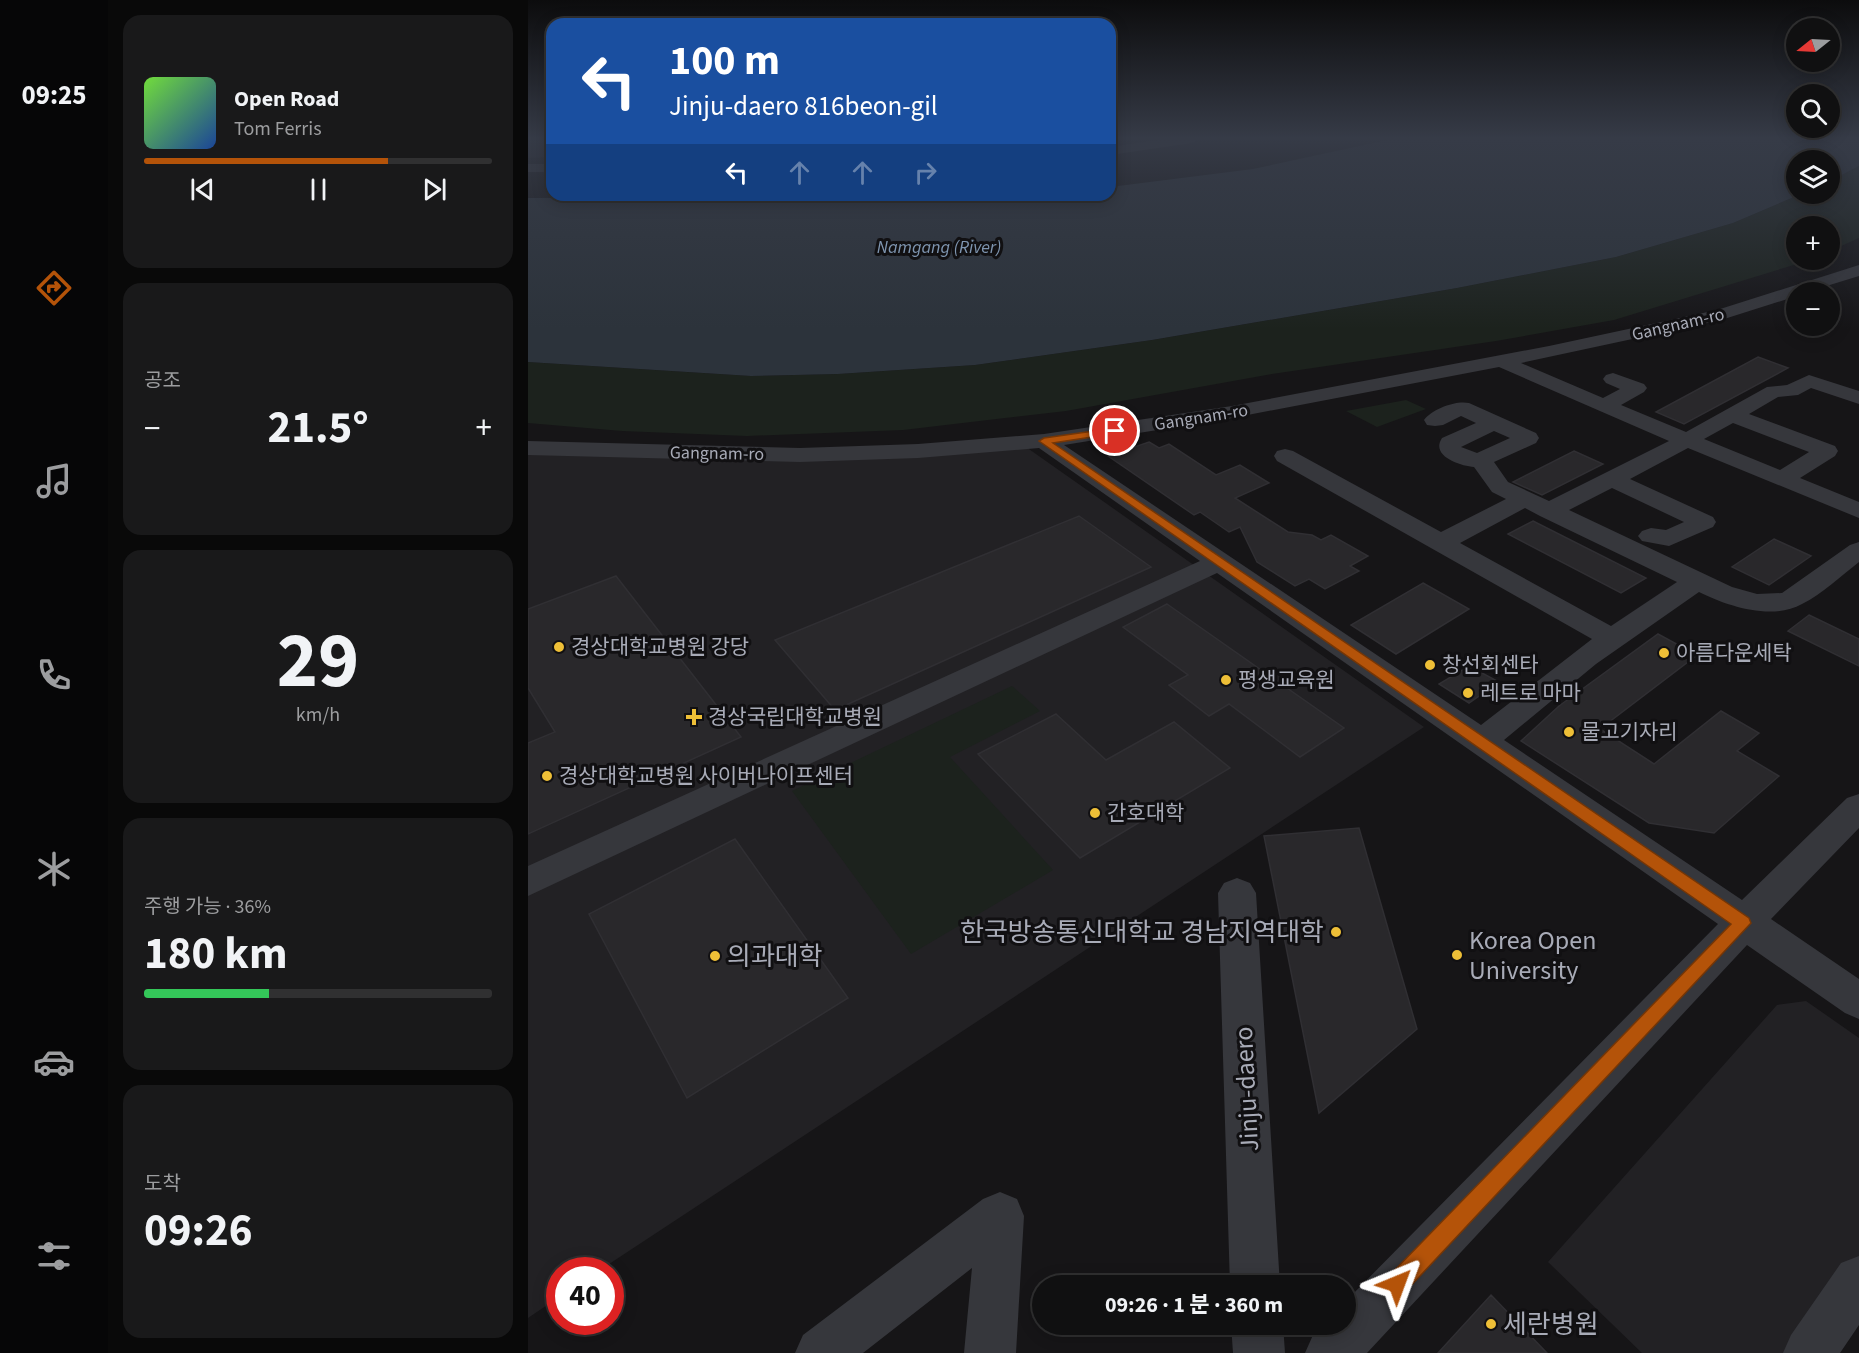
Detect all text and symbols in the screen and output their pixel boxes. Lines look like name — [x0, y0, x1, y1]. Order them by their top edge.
north arrow — [1786, 18, 1840, 72]
map controls — [1786, 18, 1840, 336]
text: 100 m — [669, 31, 780, 91]
icon: left — [570, 42, 648, 120]
text: 09:25 — [21, 76, 87, 115]
text: Open Road — [234, 83, 339, 115]
button: search — [1786, 84, 1840, 138]
text: Jinju-daero 816beon-gil — [669, 87, 938, 126]
text: Tom Ferris — [234, 115, 322, 143]
button: layers — [1786, 150, 1840, 204]
icon: left — [720, 156, 753, 189]
icon: ahead — [783, 156, 816, 189]
icon: ahead — [846, 156, 879, 189]
icon: right — [909, 156, 942, 189]
icon: previous — [186, 173, 219, 206]
icon: pause — [302, 173, 335, 206]
icon: next — [418, 173, 451, 206]
button: + — [1786, 216, 1840, 270]
water label: Namgang (River) — [877, 235, 1001, 260]
icon: directions — [33, 267, 75, 309]
button: − — [1786, 282, 1840, 336]
street label: Gangnam-ro — [1629, 302, 1727, 347]
text: 공조 — [144, 367, 181, 395]
text: 21.5° — [267, 396, 369, 460]
street label: Gangnam-ro — [1153, 398, 1250, 437]
text: − — [144, 405, 160, 452]
text: + — [476, 405, 492, 452]
pin — [1089, 405, 1140, 456]
icon: arrive — [1098, 414, 1131, 447]
street label: Gangnam-ro — [670, 440, 764, 467]
icon: music — [33, 460, 75, 502]
text: 29 — [277, 606, 359, 717]
place label: 경상대학교병원 강당 — [571, 632, 749, 662]
place label: 아름다운세탁 — [1676, 638, 1792, 668]
marker: 경상대학교병원 강당 — [552, 640, 566, 654]
marker: 아름다운세탁 — [1657, 646, 1671, 660]
place label: 창선회센타 — [1442, 650, 1539, 680]
icon: phone — [33, 654, 75, 696]
marker: 창선회센타 — [1423, 658, 1437, 672]
place label: 평생교육원 — [1238, 665, 1335, 695]
marker: 평생교육원 — [1219, 673, 1233, 687]
place label: 레트로 마마 — [1480, 678, 1581, 708]
marker: 레트로 마마 — [1461, 686, 1475, 700]
text: km/h — [296, 701, 340, 729]
place label: 경상국립대학교병원 — [708, 702, 882, 732]
marker: 경상국립대학교병원 — [685, 708, 703, 726]
place label: 물고기자리 — [1581, 717, 1678, 747]
marker: 물고기자리 — [1562, 725, 1576, 739]
place label: 경상대학교병원 사이버나이프센터 — [559, 761, 853, 791]
marker: 경상대학교병원 사이버나이프센터 — [540, 769, 554, 783]
place label: 간호대학 — [1107, 798, 1184, 828]
marker: 간호대학 — [1088, 806, 1102, 820]
icon: climate — [33, 848, 75, 890]
text: 주행 가능 · 36% — [144, 893, 271, 921]
place label: 한국방송통신대학교 경남지역대학 — [960, 914, 1324, 951]
text: 180 km — [144, 922, 288, 986]
place label: Korea Open University — [1469, 922, 1596, 989]
marker: 한국방송통신대학교 경남지역대학 — [1329, 925, 1343, 939]
place label: 의과대학 — [727, 938, 823, 975]
marker: Korea Open University — [1450, 948, 1464, 962]
marker: 의과대학 — [708, 949, 722, 963]
street label: Jinju-daero — [1225, 1026, 1268, 1152]
icon: car — [33, 1041, 75, 1083]
text: 도착 — [144, 1170, 181, 1198]
text: 09:26 — [144, 1199, 253, 1263]
icon: filters — [33, 1235, 75, 1277]
position arrow — [1365, 1252, 1429, 1316]
speed limit sign: 40 — [546, 1257, 624, 1335]
text: 09:26 · 1 분 · 360 m — [1105, 1289, 1283, 1321]
place label: 세란병원 — [1503, 1306, 1599, 1343]
marker: 세란병원 — [1484, 1317, 1498, 1331]

